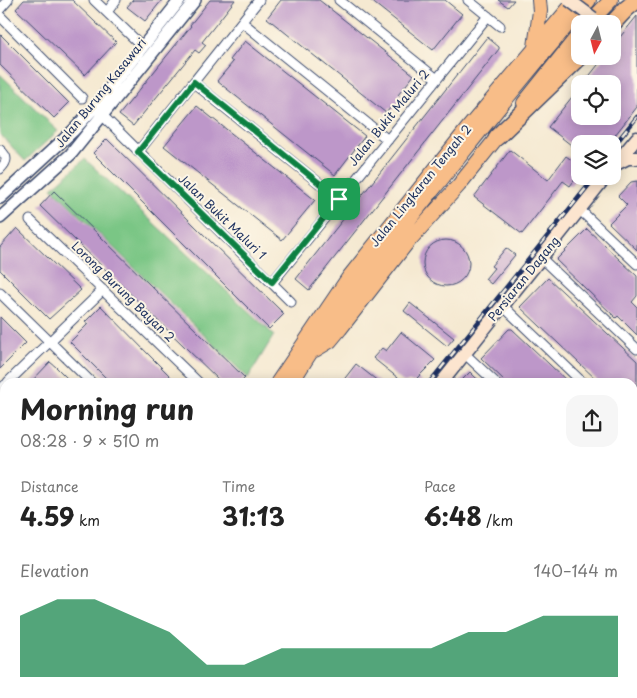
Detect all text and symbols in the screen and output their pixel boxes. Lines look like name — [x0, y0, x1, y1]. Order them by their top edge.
north arrow — [571, 15, 621, 65]
map controls — [571, 15, 621, 185]
street label: Jalan Burung Kasawari — [50, 34, 150, 151]
street label: Jalan Bukit Maluri 2 — [344, 65, 433, 170]
button: locate — [571, 75, 621, 125]
street label: Jalan Lingkaran Tengah 2 — [365, 120, 475, 250]
button: layers — [571, 135, 621, 185]
street label: Jalan Bukit Maluri 1 — [175, 169, 271, 263]
pin — [318, 178, 360, 220]
icon: arrive — [325, 185, 353, 213]
street label: Persiaran Dagang — [483, 232, 563, 325]
street label: Lorong Burung Bayan 2 — [68, 237, 179, 346]
text: Morning run — [20, 387, 194, 430]
button: share — [566, 395, 618, 447]
text: 08:28 · 9 × 510 m — [20, 428, 159, 452]
text: Distance — [20, 476, 79, 497]
text: Time — [222, 476, 255, 497]
text: Pace — [424, 476, 456, 497]
text: 4.59 — [20, 497, 74, 535]
text: 31:13 — [222, 497, 285, 535]
text: 6:48 — [424, 497, 482, 535]
text: km — [74, 510, 100, 531]
text: /km — [482, 510, 513, 531]
text: Elevation — [20, 558, 89, 582]
text: 140–144 m — [534, 558, 618, 582]

